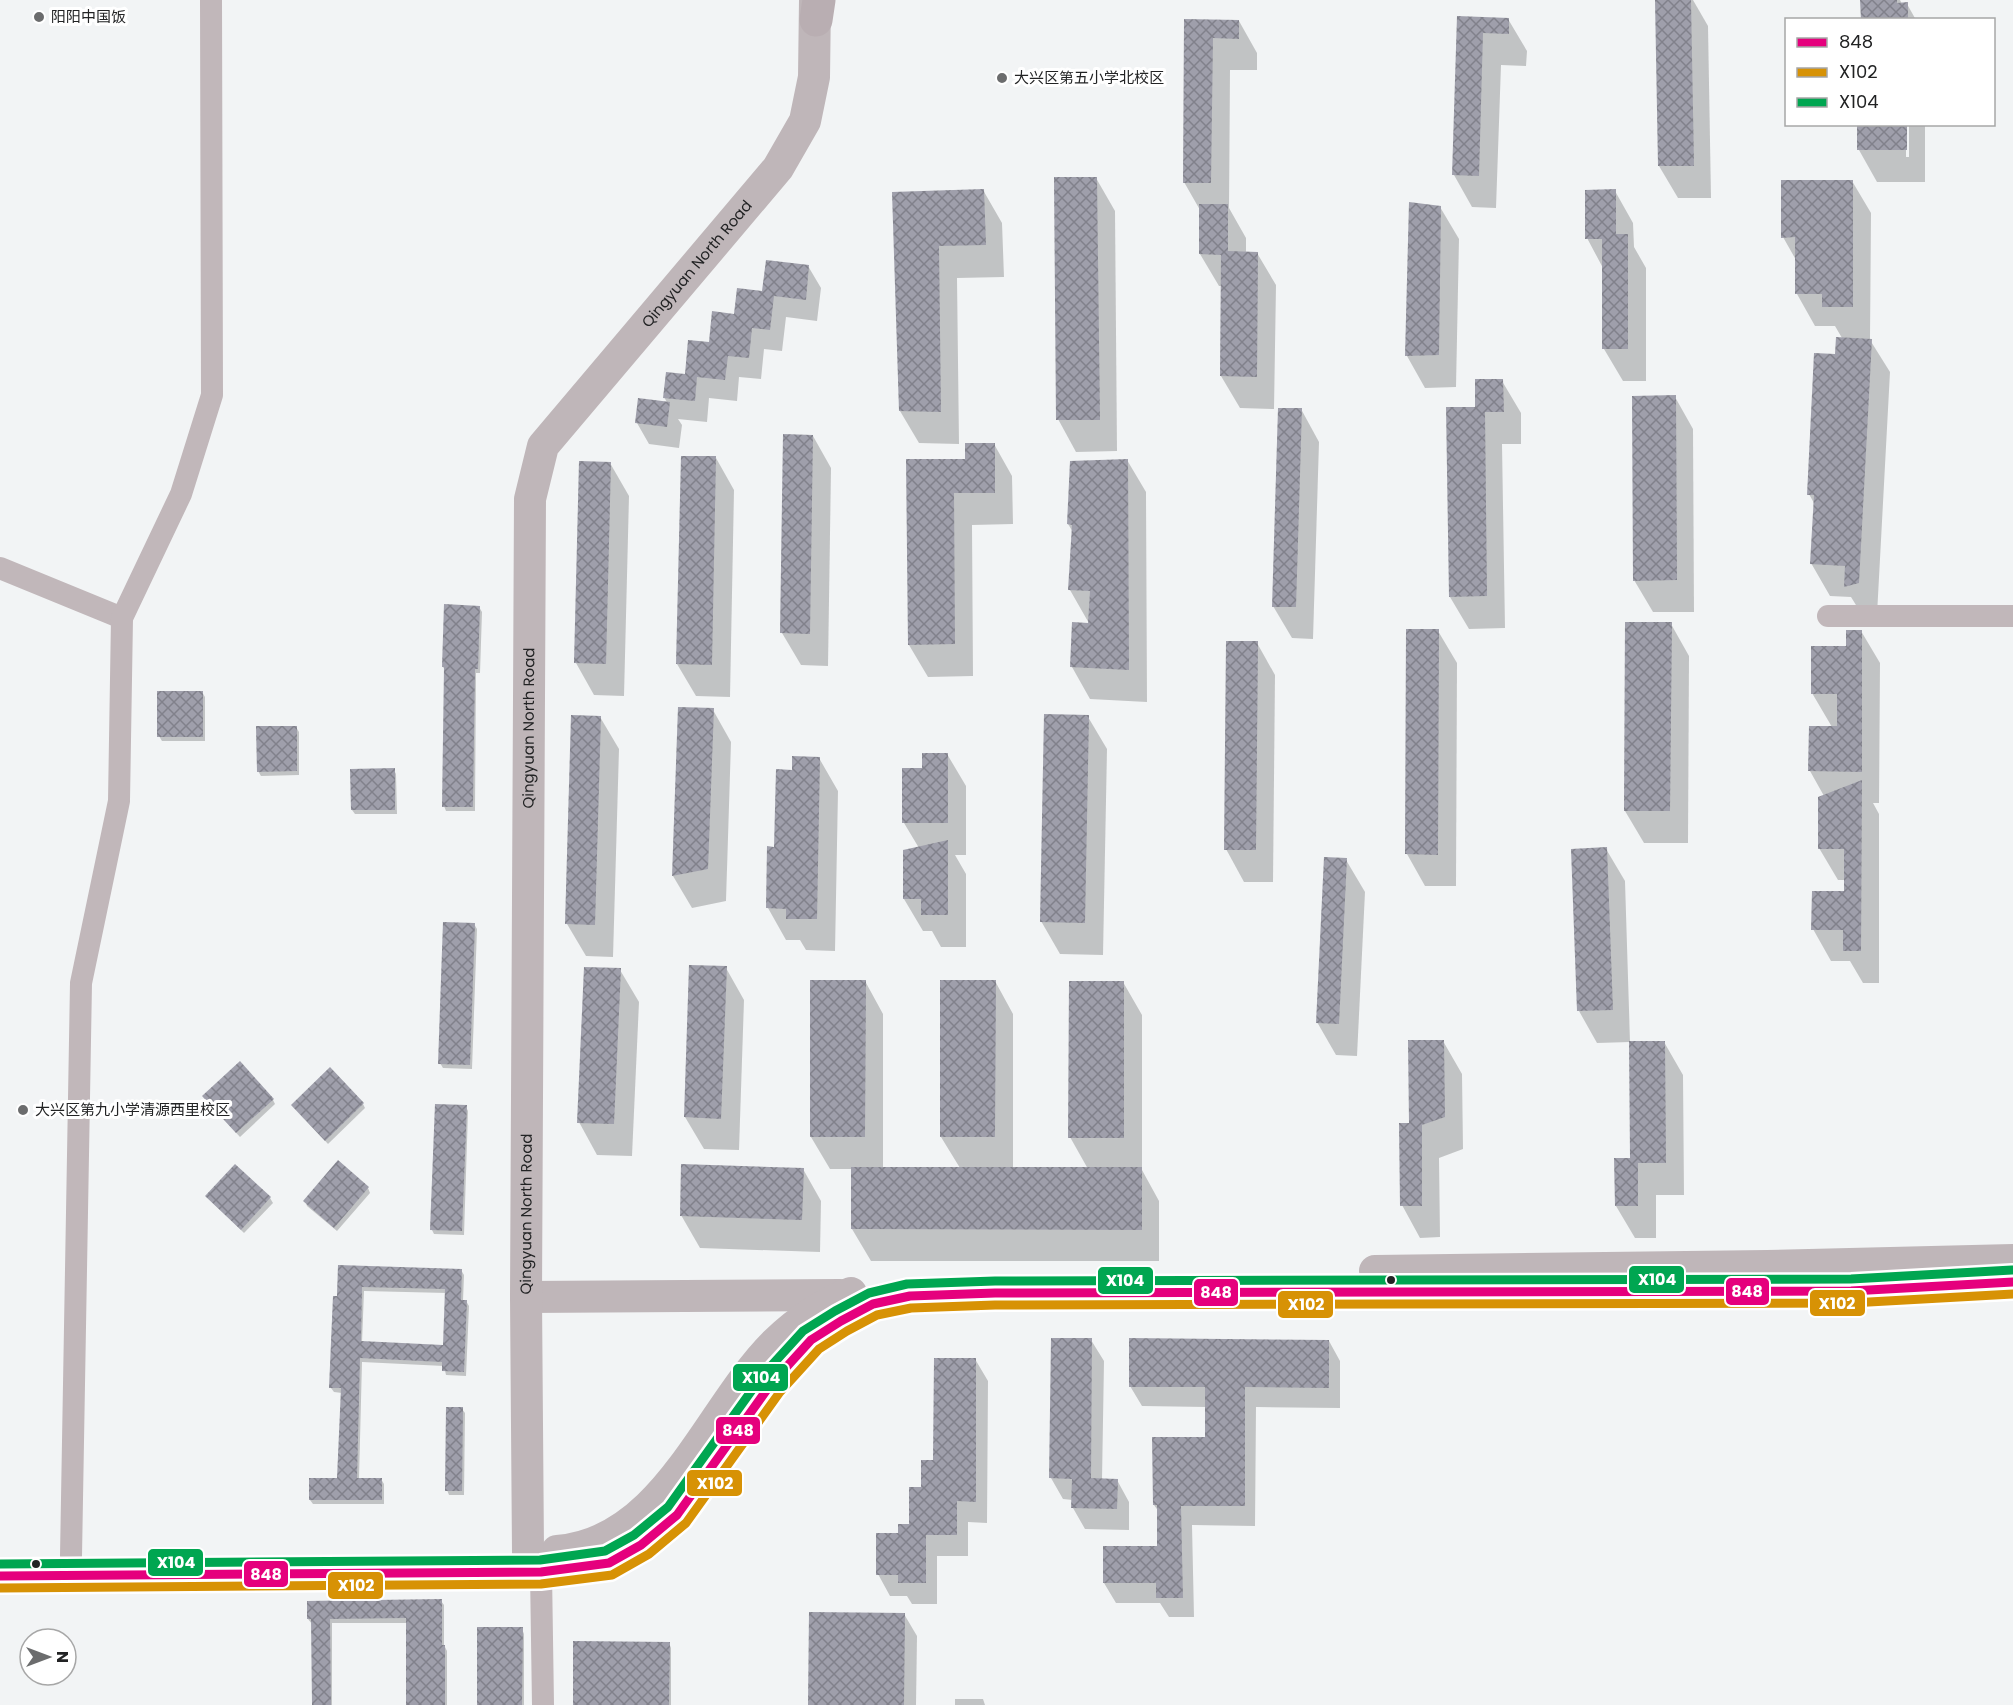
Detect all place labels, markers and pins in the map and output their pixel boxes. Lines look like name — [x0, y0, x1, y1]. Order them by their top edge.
place label: 阳阳中国饭 — [51, 6, 126, 27]
marker: 阳阳中国饭 — [32, 10, 46, 24]
place label: 大兴区第五小学北校区 — [1014, 67, 1164, 88]
marker: 大兴区第五小学北校区 — [995, 71, 1009, 85]
place label: 大兴区第九小学清源西里校区 — [35, 1099, 230, 1120]
marker: 大兴区第九小学清源西里校区 — [16, 1103, 30, 1117]
unlabelled marker — [1385, 1274, 1397, 1286]
unlabelled marker — [30, 1558, 42, 1570]

